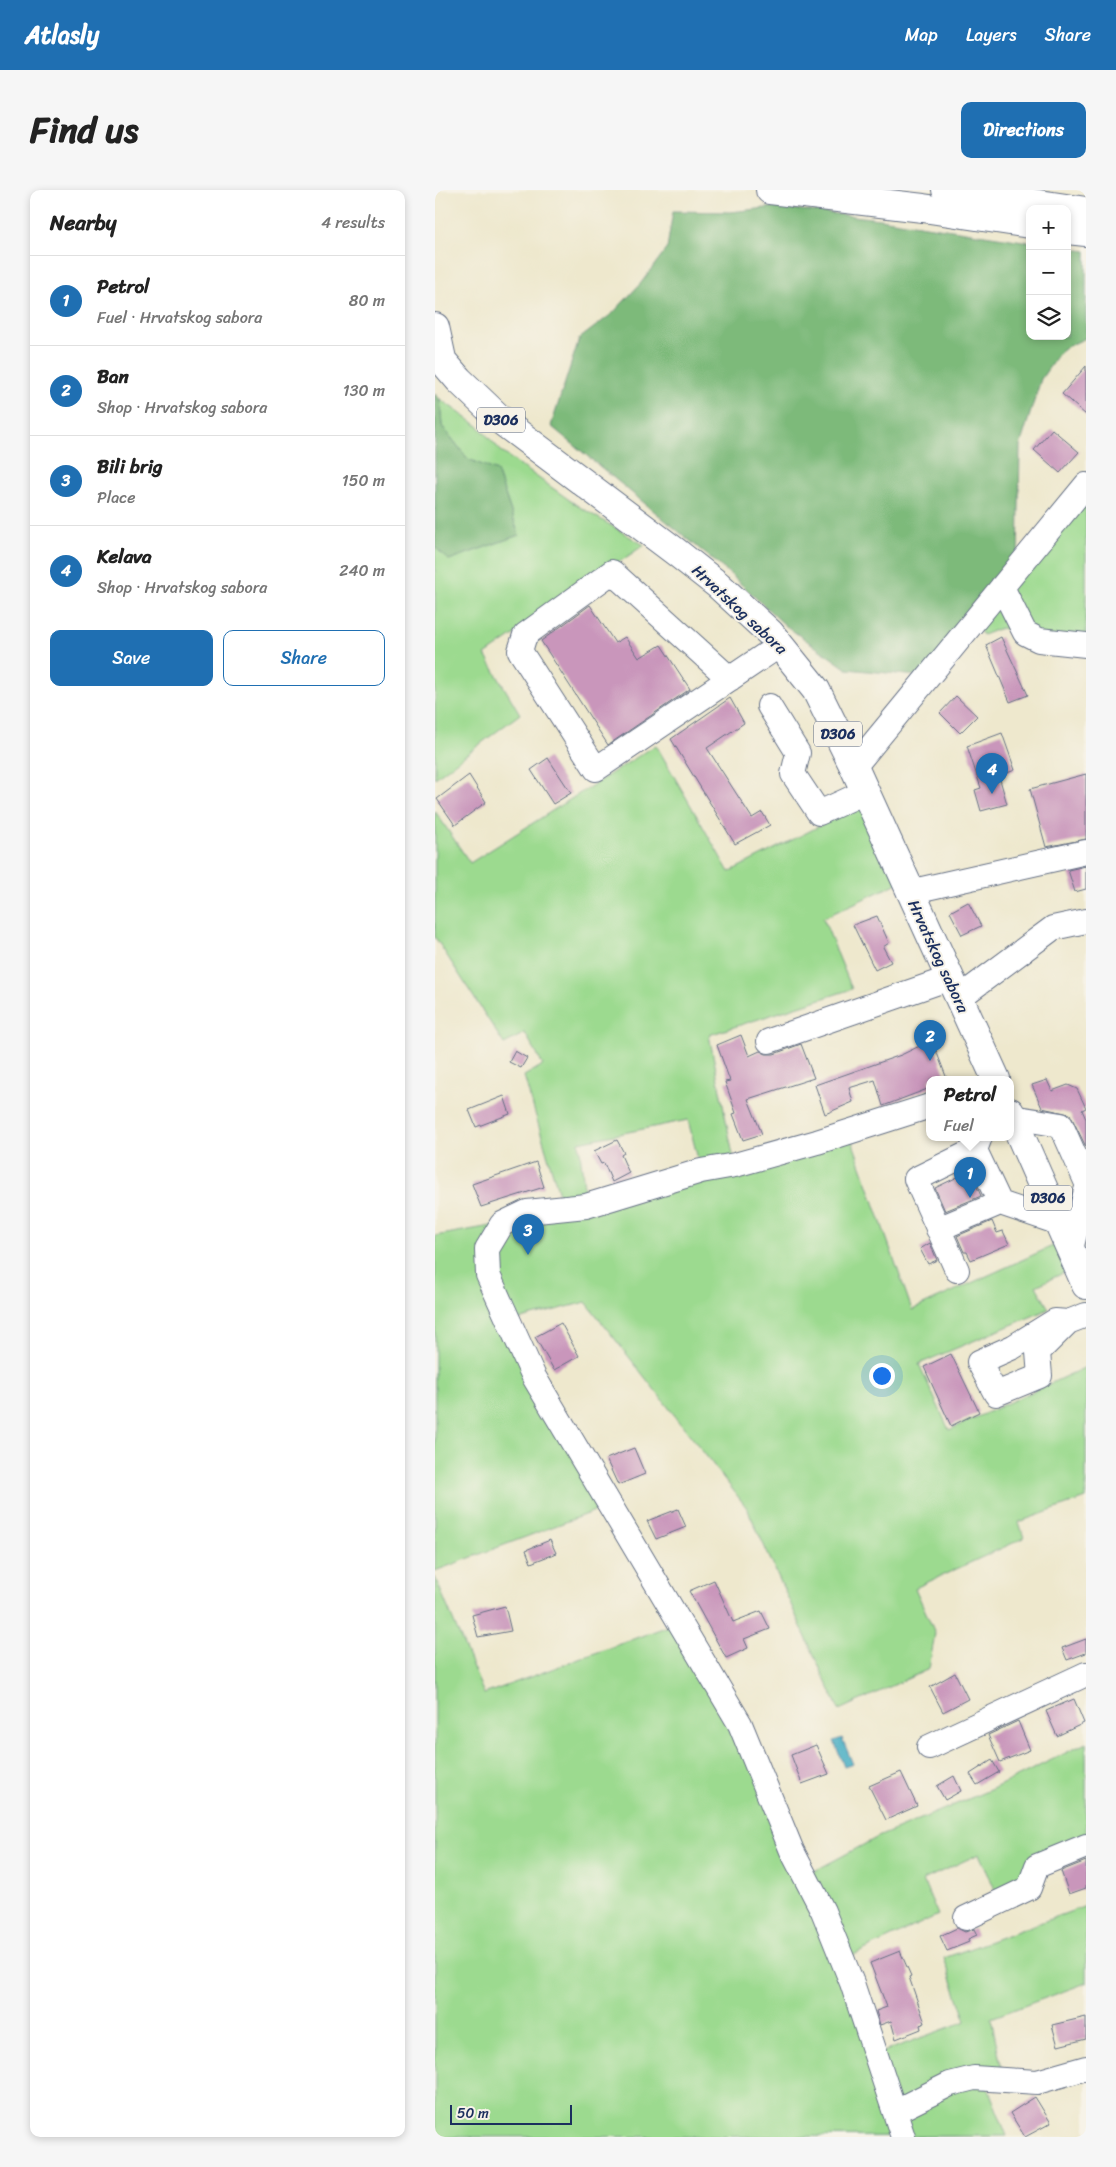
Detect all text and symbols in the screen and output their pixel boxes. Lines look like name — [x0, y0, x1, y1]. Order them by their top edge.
text: Atlasly — [25, 14, 99, 56]
text: Map — [905, 19, 938, 51]
text: Layers — [966, 19, 1017, 51]
text: Share — [1045, 19, 1091, 51]
text: Find us — [30, 99, 138, 161]
button: Directions — [961, 102, 1086, 158]
text: Nearby — [50, 204, 116, 242]
map controls — [1026, 205, 1071, 340]
button: + — [1026, 205, 1071, 250]
text: 4 results — [321, 208, 385, 237]
button: − — [1026, 250, 1071, 295]
text: Petrol — [97, 270, 149, 303]
text: 1 — [63, 286, 69, 315]
text: 80 m — [349, 286, 385, 315]
button: layers — [1026, 295, 1071, 340]
text: Fuel · Hrvatskog sabora — [97, 303, 262, 332]
text: Ban — [97, 360, 129, 393]
text: 2 — [61, 376, 71, 405]
text: 130 m — [343, 376, 385, 405]
text: Shop · Hrvatskog sabora — [97, 393, 267, 422]
road number: D306 — [477, 408, 525, 432]
text: Bili brig — [97, 450, 163, 483]
text: 3 — [62, 466, 70, 495]
text: 150 m — [342, 466, 385, 495]
text: Place — [97, 483, 136, 512]
text: Kelava — [97, 540, 152, 573]
text: 4 — [61, 556, 71, 585]
text: 240 m — [339, 556, 385, 585]
street label: Hrvatskog sabora — [685, 557, 795, 662]
text: Shop · Hrvatskog sabora — [97, 573, 267, 602]
button: Save — [50, 630, 213, 686]
button: Share — [223, 630, 385, 686]
road number: D306 — [814, 722, 862, 746]
pin: 4 — [976, 753, 1008, 794]
street label: Hrvatskog sabora — [899, 894, 978, 1019]
pin: 2 — [914, 1020, 946, 1061]
popup — [926, 1076, 1014, 1141]
text: Petrol — [944, 1078, 996, 1111]
text: Fuel — [944, 1111, 974, 1140]
pin: 1 — [954, 1157, 986, 1198]
road number: D306 — [1024, 1186, 1072, 1210]
pin: 3 — [512, 1214, 544, 1255]
your location — [869, 1363, 895, 1389]
text: 50 m — [457, 2101, 489, 2126]
scale bar — [450, 2102, 573, 2125]

